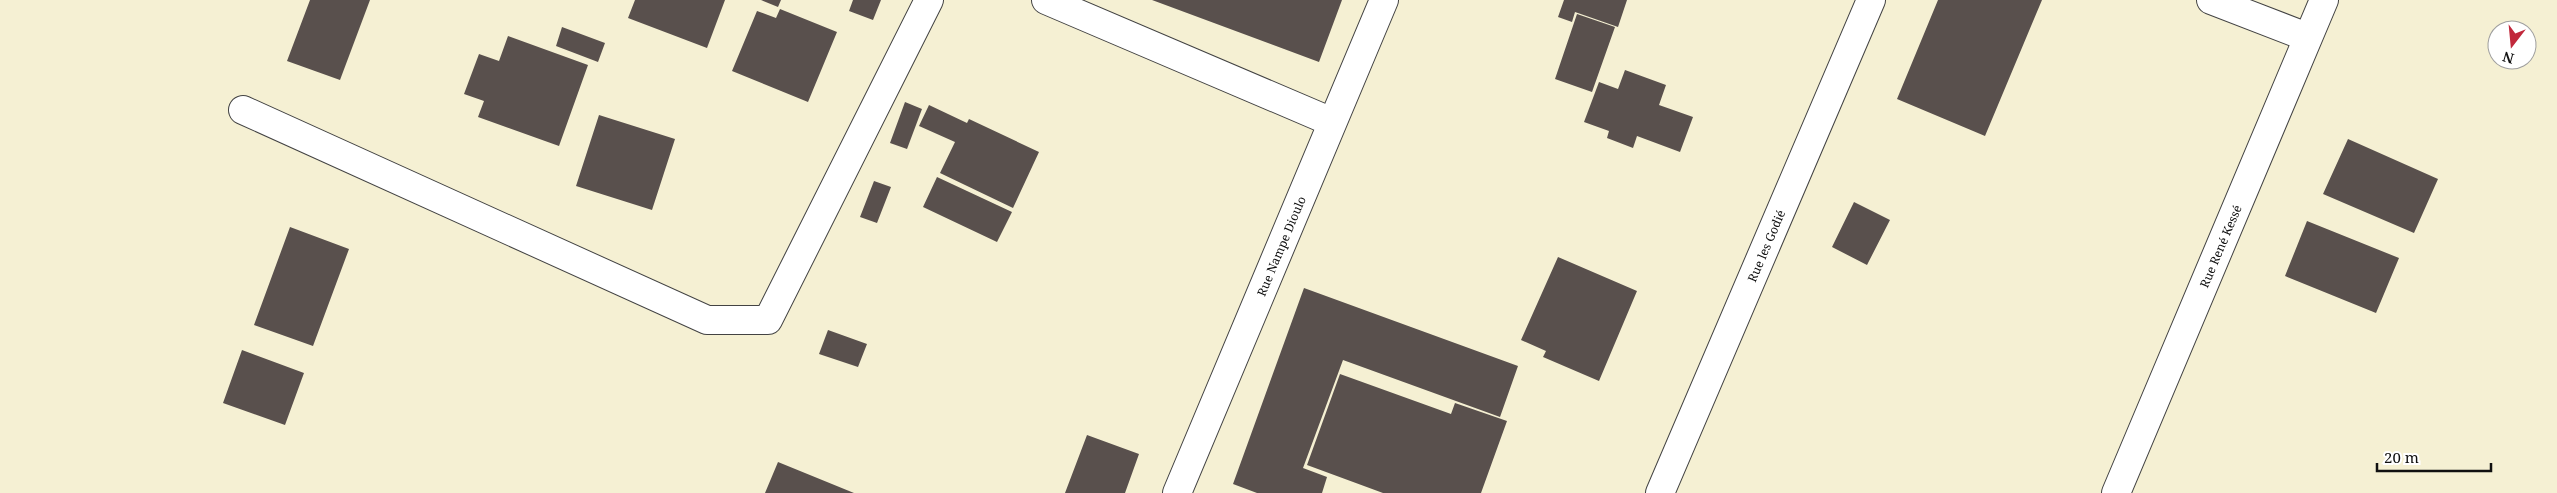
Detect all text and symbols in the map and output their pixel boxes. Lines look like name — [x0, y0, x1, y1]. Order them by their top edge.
north arrow — [2487, 20, 2537, 70]
text: N — [2500, 47, 2516, 69]
street label: Rue Nampe Dioulo — [1252, 193, 1309, 299]
street label: Rue René Kessé — [2195, 202, 2245, 290]
street label: Rue les Godié — [1743, 207, 1789, 284]
scale bar — [2377, 440, 2491, 472]
text: 20 m — [2384, 447, 2419, 467]

